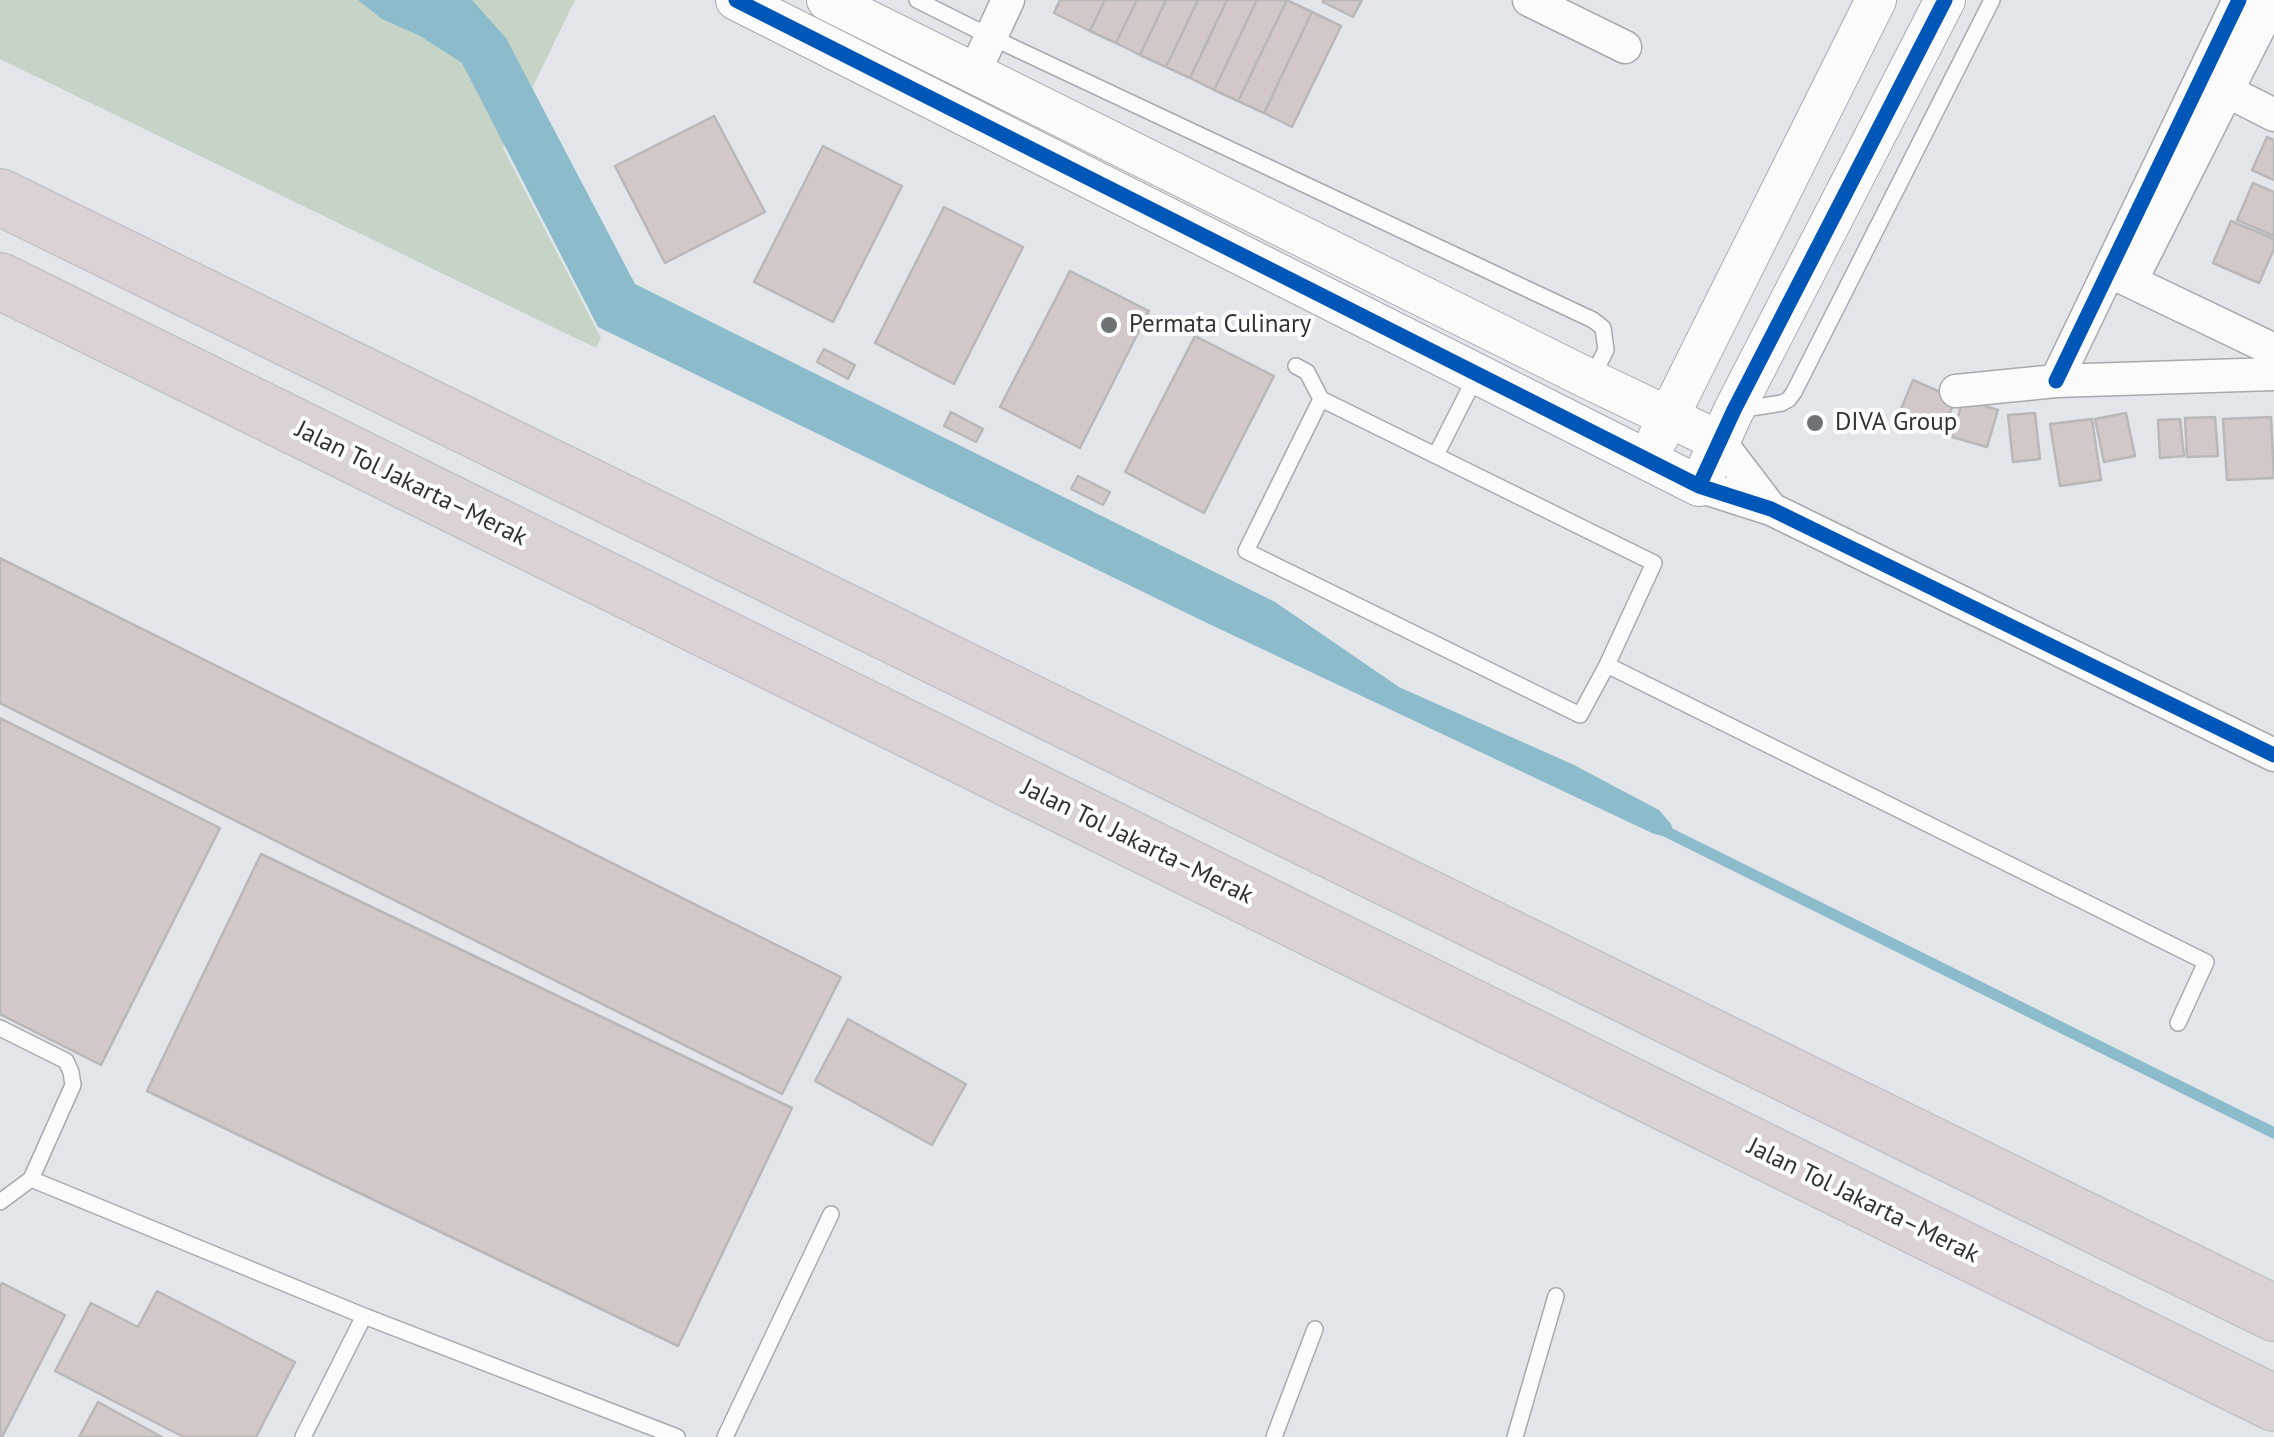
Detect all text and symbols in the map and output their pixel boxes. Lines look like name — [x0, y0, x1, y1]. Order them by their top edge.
place label: Permata Culinary — [1129, 310, 1311, 340]
marker: Permata Culinary — [1098, 314, 1120, 336]
place label: DIVA Group — [1835, 408, 1957, 438]
marker: DIVA Group — [1804, 412, 1826, 434]
street label: Jalan Tol Jakarta–Merak — [290, 415, 532, 553]
street label: Jalan Tol Jakarta–Merak — [1016, 773, 1258, 911]
street label: Jalan Tol Jakarta–Merak — [1742, 1132, 1984, 1270]

